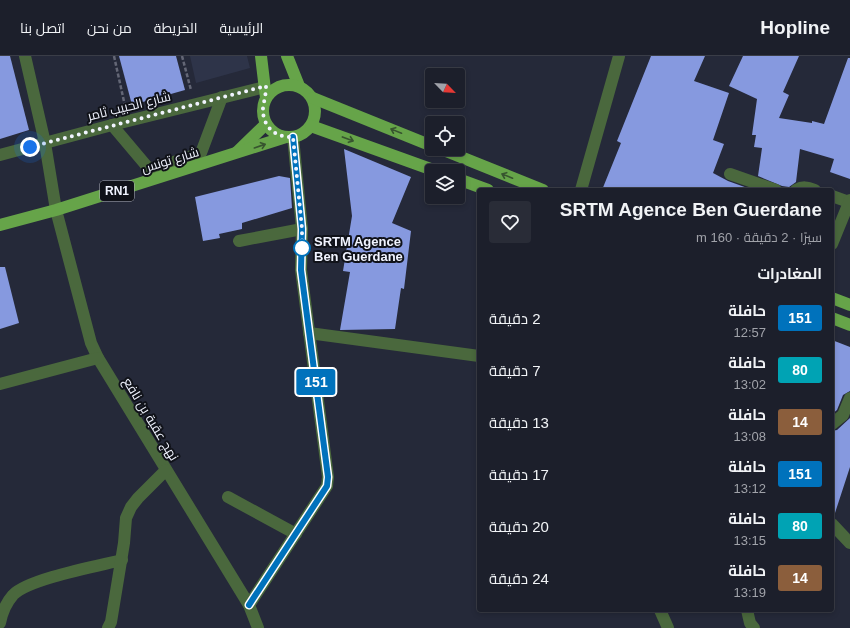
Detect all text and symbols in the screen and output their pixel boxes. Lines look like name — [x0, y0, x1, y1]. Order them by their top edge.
text: Hopline — [760, 17, 830, 38]
text: اتصل بنا — [20, 20, 65, 36]
text: من نحن — [87, 20, 132, 36]
text: الخريطة — [154, 20, 197, 36]
text: الرئيسية — [219, 20, 263, 36]
north arrow — [425, 68, 465, 108]
map controls — [425, 68, 465, 204]
street label: شارع الحبيب ثامر — [85, 88, 172, 125]
button: locate — [425, 116, 465, 156]
one-way arrow — [390, 127, 402, 134]
one-way arrow — [341, 136, 353, 144]
your location — [20, 137, 40, 157]
one-way arrow — [253, 142, 266, 149]
street label: شارع تونس — [139, 144, 201, 177]
button: layers — [425, 164, 465, 204]
one-way arrow — [502, 171, 514, 179]
road number: RN1 — [100, 181, 134, 201]
text: SRTM Agence Ben Guerdane — [560, 199, 822, 220]
button: heart — [489, 201, 531, 243]
text: سيرًا · 2 دقيقة · 160 m — [696, 230, 822, 245]
place label: SRTM Agence Ben Guerdane — [314, 234, 403, 264]
marker: SRTM Agence Ben Guerdane — [293, 239, 311, 257]
text: المغادرات — [757, 265, 822, 282]
text: حافلة — [728, 302, 766, 319]
text: 2 دقيقة — [489, 310, 541, 327]
text: 151 — [788, 310, 812, 326]
text: 12:57 — [733, 325, 766, 340]
text: حافلة — [728, 354, 766, 371]
text: 7 دقيقة — [489, 362, 541, 379]
text: 80 — [792, 362, 808, 378]
line badge: 151 — [293, 369, 339, 395]
text: 151 — [304, 374, 328, 390]
street label: نهج عقبة بن نافع — [119, 375, 182, 464]
text: 13:02 — [733, 377, 766, 392]
text: حافلة — [728, 406, 766, 423]
text: 13 دقيقة — [489, 414, 549, 431]
text: 14 — [792, 414, 808, 430]
text: 13:08 — [733, 429, 766, 444]
text: حافلة — [728, 458, 766, 475]
text: 17 دقيقة — [489, 466, 549, 483]
text: 151 — [788, 466, 812, 482]
text: 13:12 — [733, 481, 766, 496]
text: حافلة — [728, 510, 766, 527]
text: 20 دقيقة — [489, 518, 549, 535]
text: 80 — [792, 518, 808, 534]
text: 13:15 — [733, 533, 766, 548]
text: حافلة — [728, 562, 766, 579]
text: 24 دقيقة — [489, 570, 549, 587]
text: 14 — [792, 570, 808, 586]
text: 13:19 — [733, 585, 766, 600]

